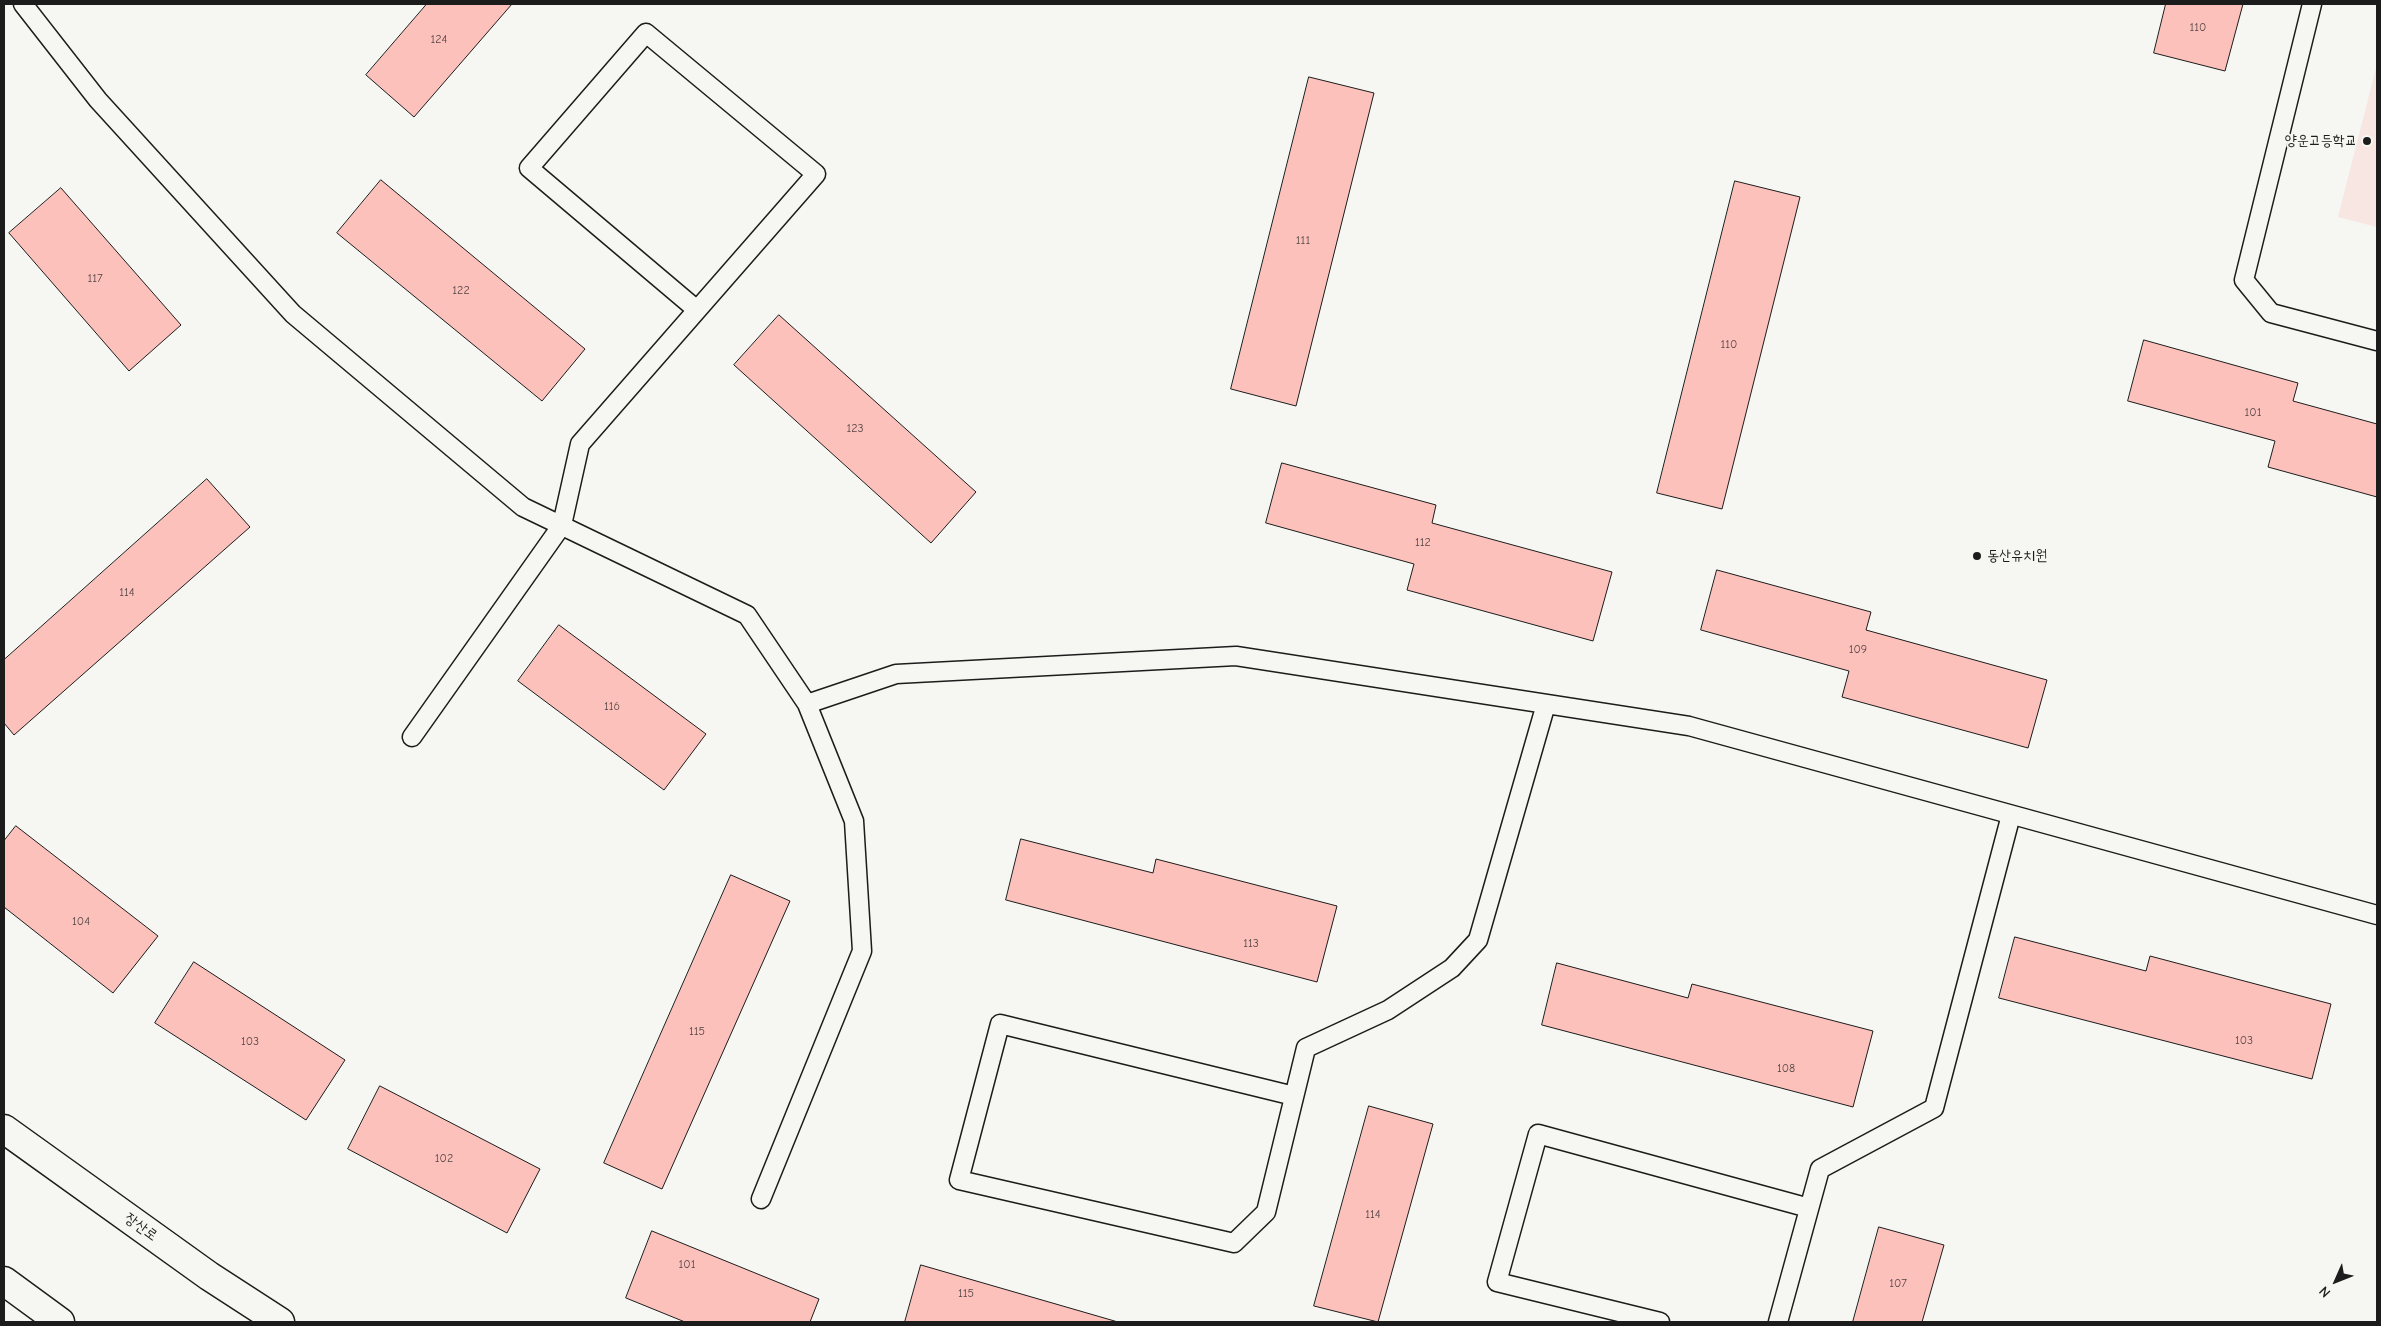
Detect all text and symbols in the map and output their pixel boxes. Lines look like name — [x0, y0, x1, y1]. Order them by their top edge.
house number: 110 — [2190, 21, 2206, 35]
house number: 124 — [431, 33, 447, 47]
place label: 양운고등학교 — [2285, 132, 2357, 150]
marker: 양운고등학교 — [2361, 135, 2373, 147]
house number: 111 — [1296, 234, 1310, 248]
house number: 117 — [87, 272, 103, 286]
house number: 122 — [452, 284, 470, 298]
house number: 110 — [1721, 338, 1737, 352]
house number: 101 — [2245, 406, 2261, 420]
house number: 123 — [846, 422, 864, 436]
house number: 112 — [1415, 536, 1431, 550]
place label: 동산유치원 — [1987, 547, 2047, 565]
marker: 동산유치원 — [1971, 550, 1983, 562]
house number: 114 — [119, 586, 135, 600]
house number: 109 — [1849, 643, 1867, 657]
house number: 116 — [604, 700, 620, 714]
house number: 104 — [72, 915, 90, 929]
house number: 113 — [1243, 937, 1259, 951]
house number: 115 — [689, 1025, 705, 1039]
house number: 103 — [2235, 1034, 2253, 1048]
house number: 103 — [241, 1035, 259, 1049]
house number: 108 — [1777, 1062, 1795, 1076]
house number: 102 — [435, 1152, 453, 1166]
house number: 114 — [1365, 1208, 1381, 1222]
street label: 장산로 — [121, 1209, 161, 1245]
north arrow — [2311, 1256, 2361, 1306]
house number: 101 — [679, 1258, 695, 1272]
house number: 107 — [1889, 1277, 1907, 1291]
text: N — [2316, 1283, 2334, 1301]
house number: 115 — [958, 1287, 974, 1301]

